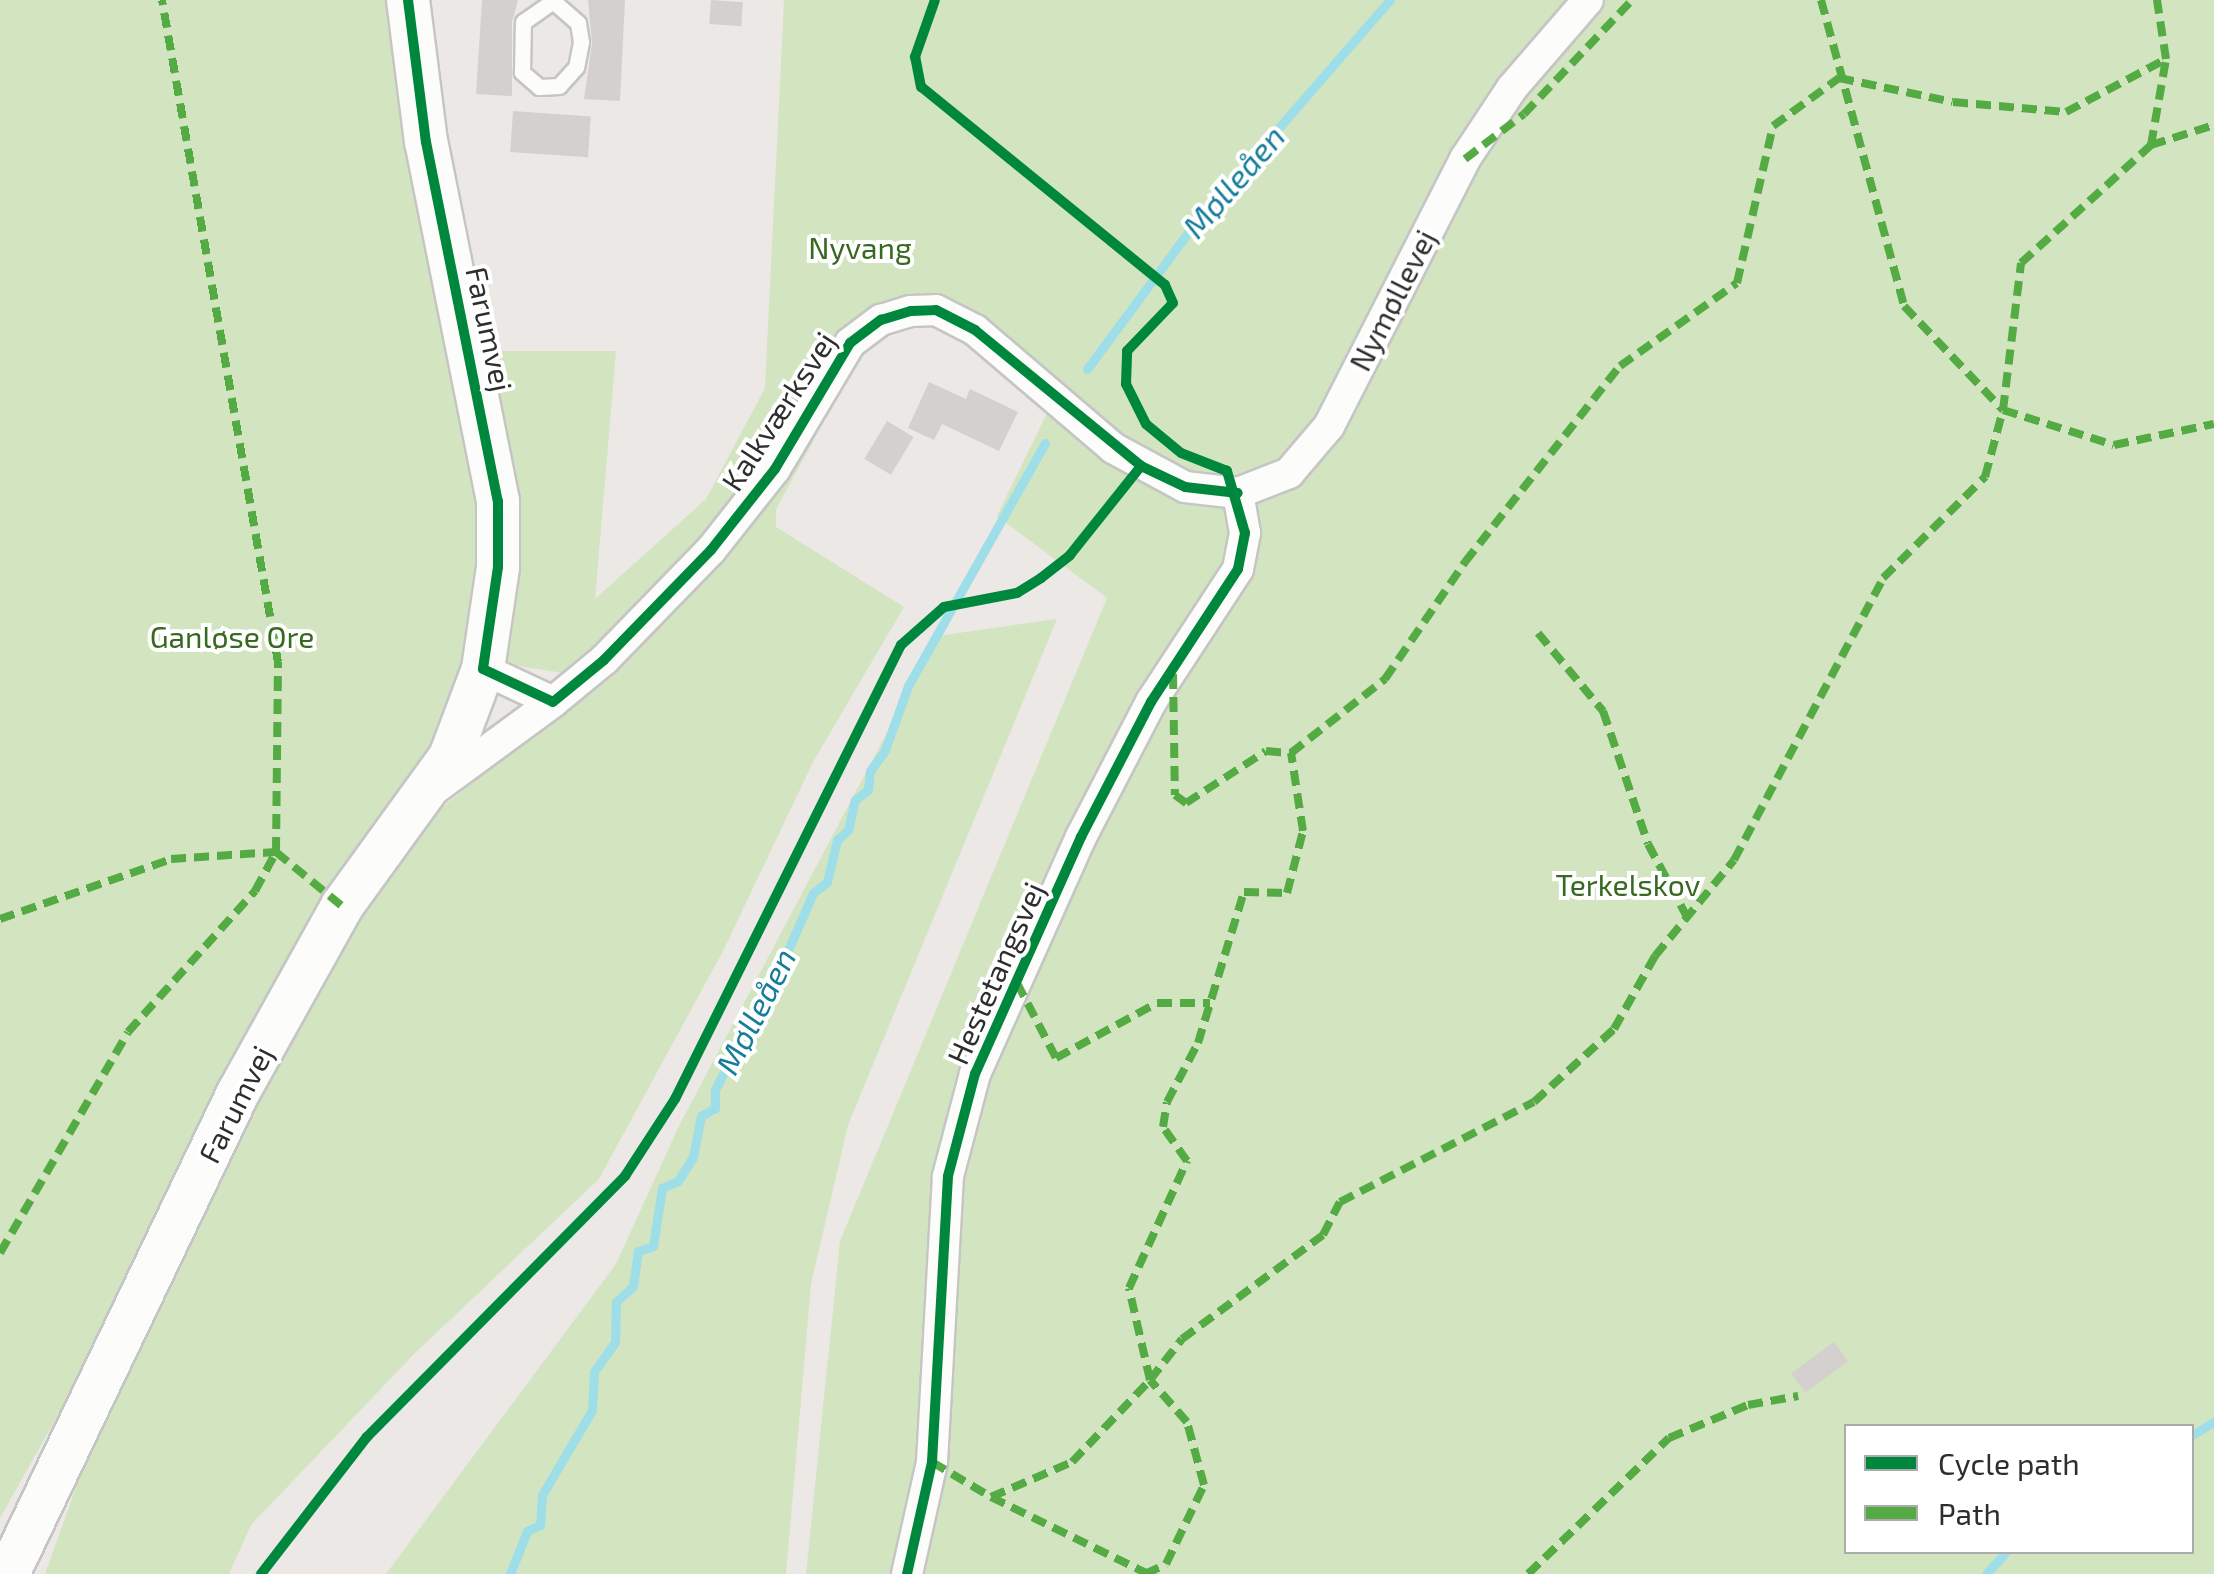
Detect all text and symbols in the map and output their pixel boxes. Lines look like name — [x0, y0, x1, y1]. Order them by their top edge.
water label: Mølleåen — [1174, 117, 1292, 245]
street label: Nymøllevej — [1341, 223, 1443, 377]
park label: Nyvang — [808, 229, 912, 265]
street label: Farumvej — [459, 263, 521, 395]
street label: Kalkværksvej — [713, 325, 843, 497]
park label: Ganløse Ore — [150, 618, 314, 654]
park label: Terkelskov — [1556, 866, 1700, 902]
street label: Hestetangsvej — [939, 876, 1051, 1070]
water label: Mølleåen — [707, 942, 803, 1080]
street label: Farumvej — [190, 1039, 280, 1169]
legend — [1844, 1424, 2194, 1554]
text: Cycle path — [1938, 1445, 2080, 1481]
text: Path — [1938, 1495, 2001, 1531]

